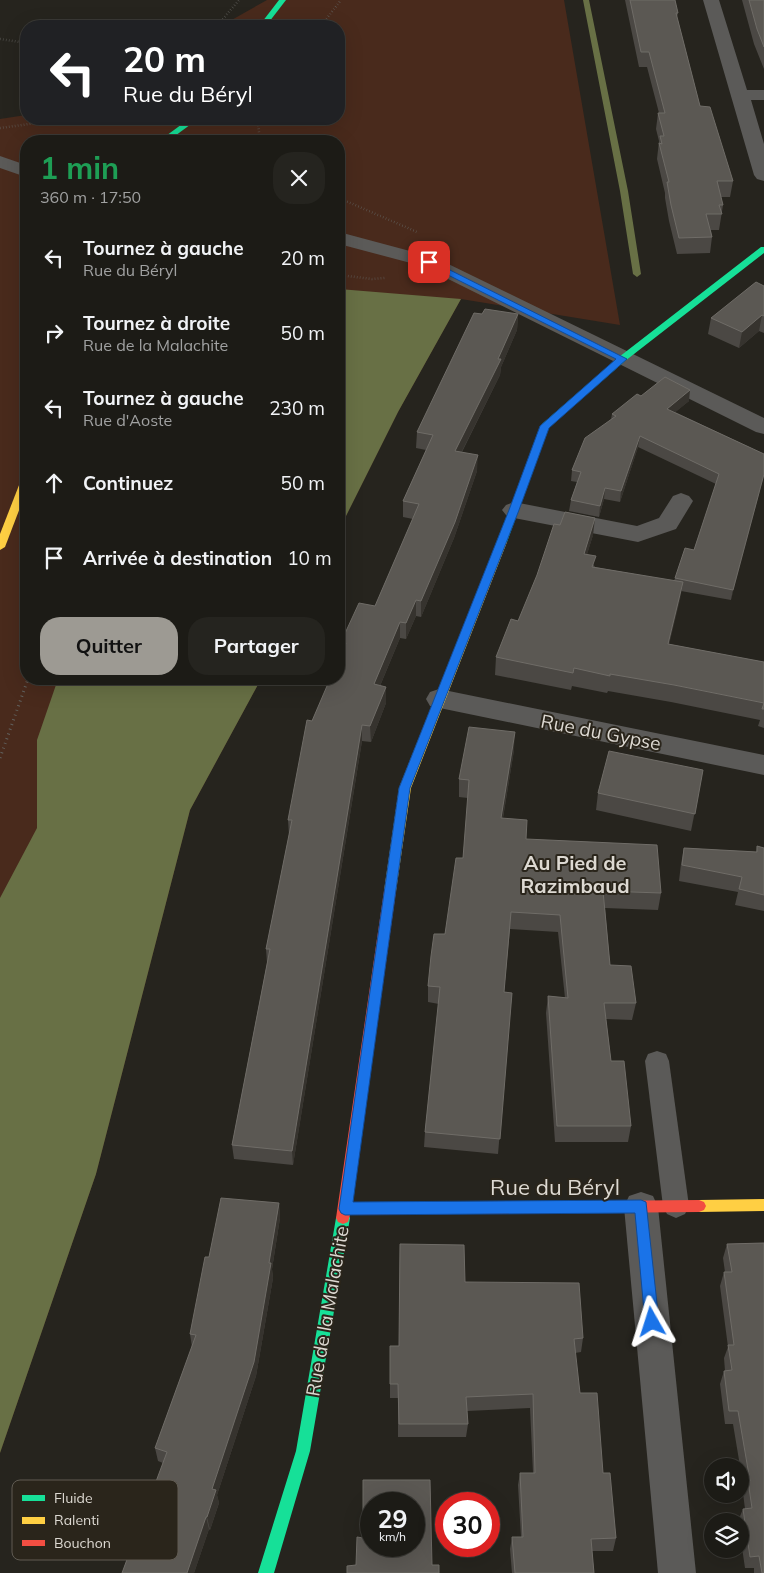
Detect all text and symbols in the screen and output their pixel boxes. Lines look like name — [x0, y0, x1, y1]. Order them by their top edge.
text: 20 m — [123, 37, 206, 81]
icon: left — [40, 40, 105, 105]
text: Rue du Béryl — [123, 80, 253, 108]
text: 1 min — [40, 149, 119, 187]
button: close — [273, 152, 325, 204]
text: 360 m · 17:50 — [40, 187, 141, 207]
text: Tournez à gauche — [83, 236, 244, 260]
pin — [408, 241, 450, 283]
icon: left — [40, 244, 68, 272]
text: 20 m — [281, 246, 325, 270]
icon: arrive — [415, 248, 443, 276]
text: Rue du Béryl — [83, 260, 177, 280]
text: Tournez à droite — [83, 311, 230, 335]
icon: right — [40, 319, 68, 347]
text: 50 m — [281, 321, 325, 345]
text: Rue de la Malachite — [83, 335, 228, 355]
text: Tournez à gauche — [83, 386, 244, 410]
icon: left — [40, 394, 68, 422]
text: 230 m — [269, 396, 325, 420]
text: Rue d'Aoste — [83, 410, 172, 430]
icon: ahead — [40, 469, 68, 497]
text: Continuez — [83, 471, 173, 495]
text: 50 m — [281, 471, 325, 495]
icon: arrive — [40, 544, 68, 572]
text: Arrivée à destination — [83, 546, 272, 570]
text: 10 m — [287, 546, 332, 570]
button: Quitter — [40, 617, 178, 675]
button: Partager — [188, 617, 325, 675]
street label: Rue du Gypse — [539, 709, 663, 755]
district label: Au Pied de Razimbaud — [520, 850, 630, 898]
street label: Rue du Béryl — [490, 1173, 620, 1201]
street label: Rue de la Malachite — [300, 1224, 354, 1398]
position arrow — [625, 1295, 677, 1347]
map controls — [704, 1458, 749, 1558]
button: sound — [704, 1458, 749, 1503]
legend — [12, 1480, 178, 1560]
text: Fluide — [54, 1489, 93, 1507]
speed limit sign: 30 — [435, 1492, 500, 1557]
text: 29 — [377, 1503, 408, 1534]
text: Ralenti — [54, 1511, 99, 1529]
button: layers — [704, 1513, 749, 1558]
text: km/h — [379, 1529, 406, 1544]
text: Bouchon — [54, 1534, 111, 1552]

